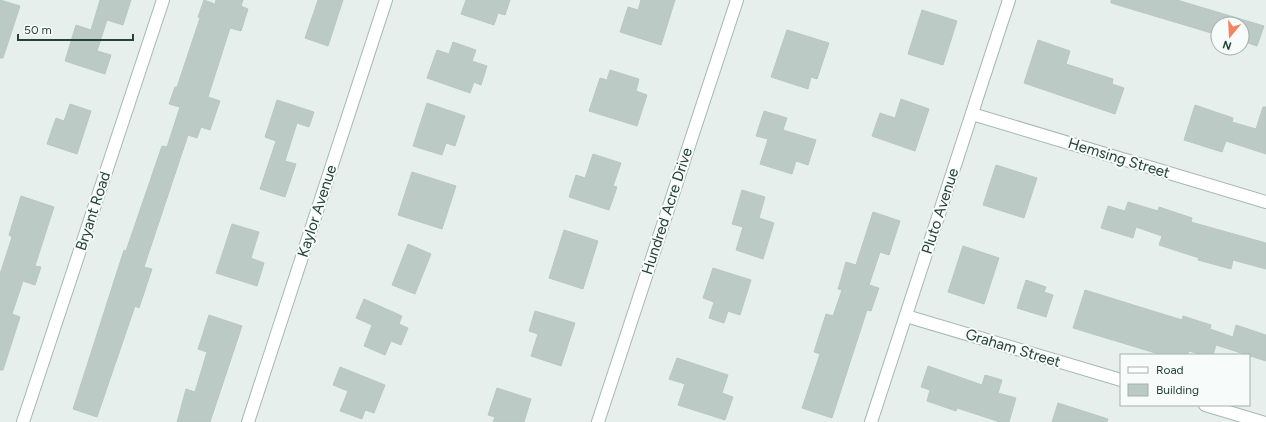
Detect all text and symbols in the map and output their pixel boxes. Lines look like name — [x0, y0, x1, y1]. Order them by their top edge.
scale bar — [18, 16, 133, 42]
north arrow — [1210, 16, 1250, 56]
text: 50 m — [24, 23, 52, 37]
text: N — [1221, 38, 1233, 53]
street label: Hemsing Street — [1066, 134, 1172, 182]
street label: Hundred Acre Drive — [638, 145, 696, 277]
street label: Kaylor Avenue — [294, 163, 340, 259]
street label: Pluto Avenue — [918, 166, 962, 256]
street label: Bryant Road — [72, 169, 114, 253]
street label: Graham Street — [963, 325, 1063, 371]
legend — [1120, 354, 1250, 406]
text: Road — [1156, 363, 1184, 377]
text: Building — [1156, 383, 1199, 397]

